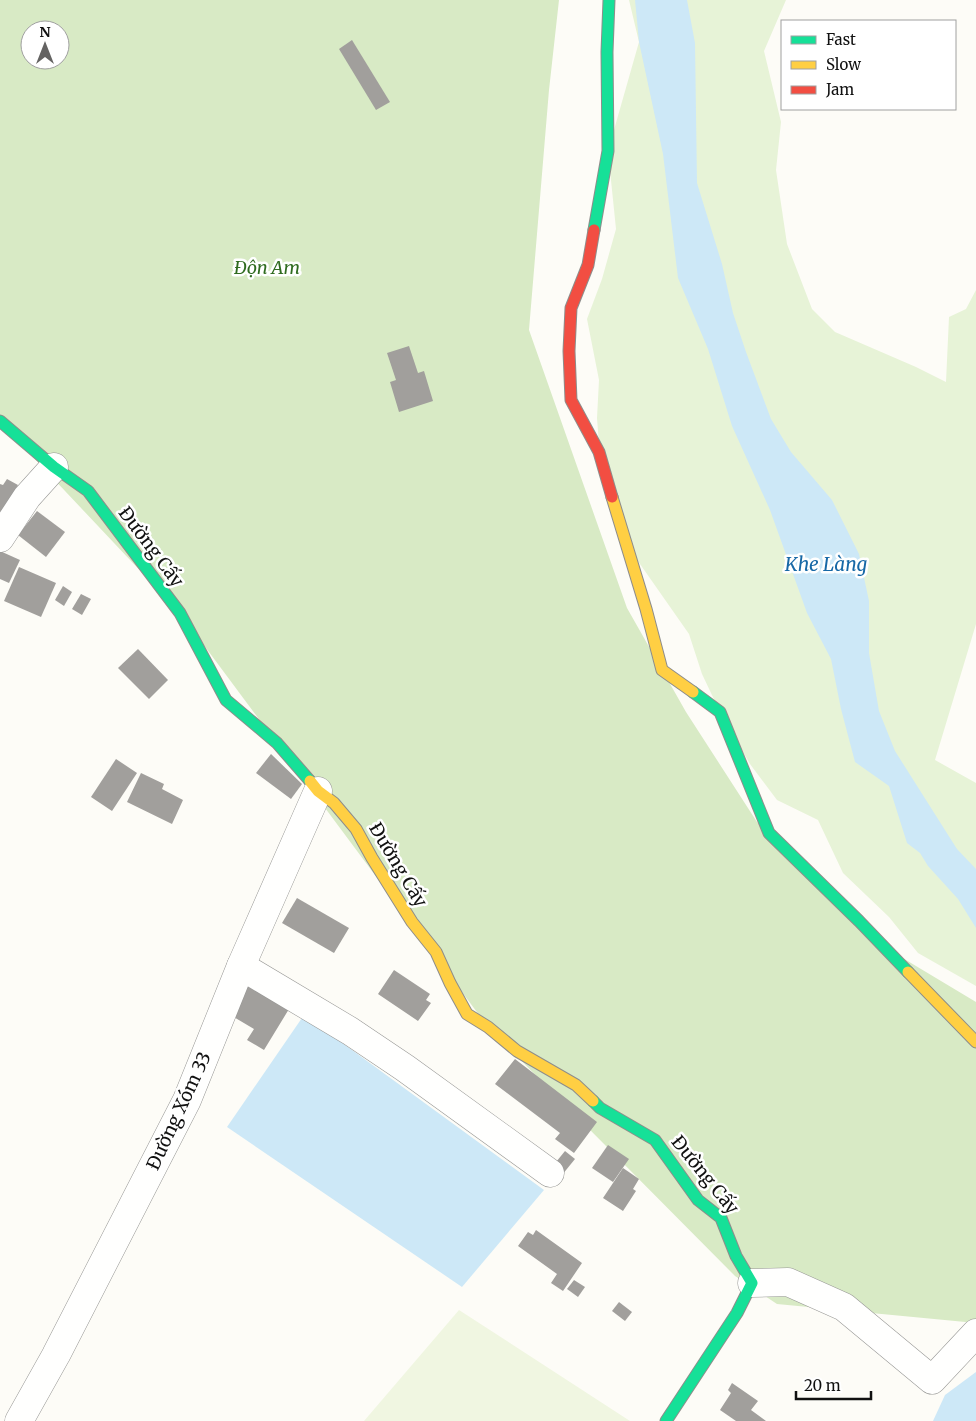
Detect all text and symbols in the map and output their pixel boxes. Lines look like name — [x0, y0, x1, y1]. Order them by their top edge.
north arrow — [20, 20, 70, 70]
legend — [781, 20, 956, 110]
text: N — [39, 23, 51, 41]
text: Fast — [826, 30, 856, 49]
text: Slow — [826, 55, 861, 74]
text: Jam — [825, 80, 854, 99]
park label: Độn Am — [233, 256, 300, 279]
street label: Đường Cấy — [114, 502, 189, 592]
water label: Khe Làng — [784, 552, 868, 576]
street label: Đường Cấy — [364, 818, 433, 912]
street label: Đường Xóm 33 — [141, 1048, 216, 1174]
street label: Đường Cấy — [667, 1131, 744, 1219]
scale bar — [796, 1368, 871, 1400]
text: 20 m — [804, 1376, 841, 1395]

